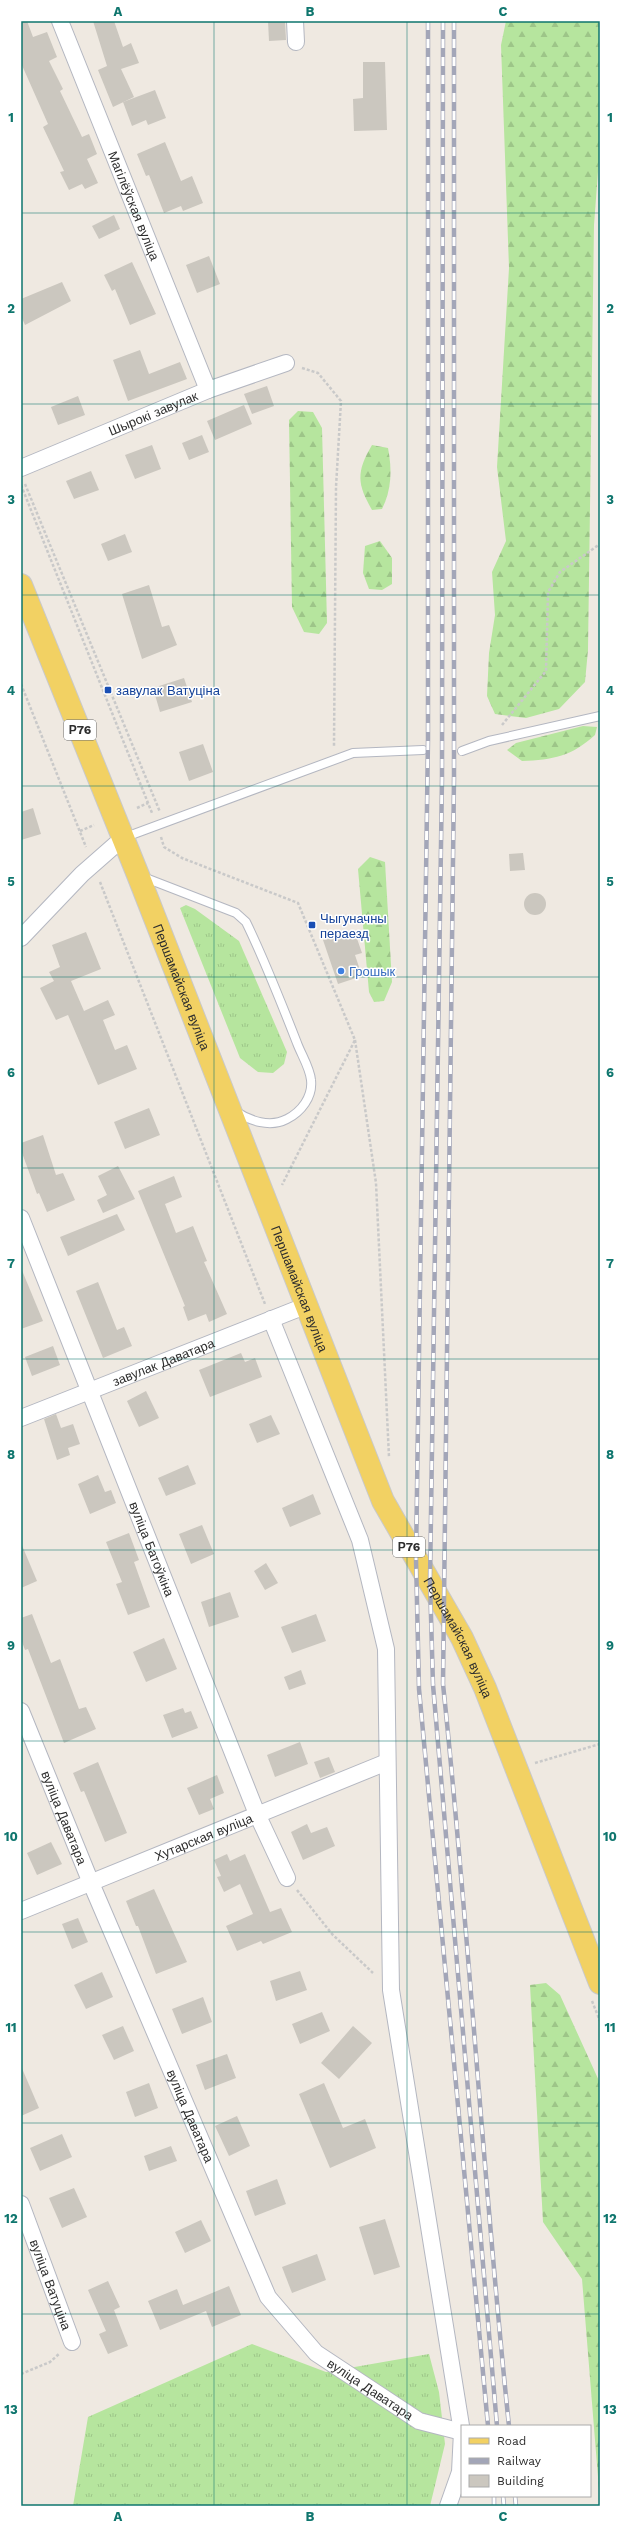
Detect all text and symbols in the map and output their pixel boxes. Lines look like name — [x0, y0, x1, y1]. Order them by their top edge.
text: A — [114, 4, 123, 19]
text: B — [306, 4, 315, 19]
text: C — [499, 4, 508, 19]
text: 1 — [8, 110, 14, 125]
text: 1 — [607, 110, 613, 125]
street label: Магілёўская вуліца — [105, 149, 163, 263]
text: 2 — [7, 301, 15, 316]
text: 2 — [606, 301, 614, 316]
street label: Шырокі завулак — [106, 388, 200, 439]
text: 3 — [7, 492, 15, 507]
text: 3 — [606, 492, 614, 507]
text: 4 — [7, 683, 16, 698]
place label: завулак Ватуціна — [116, 683, 221, 698]
text: 4 — [606, 683, 615, 698]
marker: завулак Ватуціна — [103, 685, 113, 695]
road number: Р76 — [64, 720, 96, 740]
text: 5 — [7, 874, 15, 889]
text: 5 — [606, 874, 614, 889]
place label: Чыгуначны пераезд — [320, 911, 387, 941]
marker: Чыгуначны пераезд — [307, 920, 317, 930]
street label: Першамайская вуліца — [150, 922, 213, 1053]
place label: Грошык — [349, 964, 396, 979]
marker: Грошык — [336, 966, 346, 976]
text: 6 — [7, 1065, 15, 1080]
text: 6 — [606, 1065, 614, 1080]
street label: Першамайская вуліца — [268, 1224, 331, 1355]
text: 7 — [7, 1256, 15, 1271]
text: 7 — [606, 1256, 614, 1271]
street label: завулак Даватара — [110, 1335, 217, 1389]
text: 8 — [7, 1447, 15, 1462]
text: 8 — [606, 1447, 614, 1462]
street label: вуліца Батоўкіна — [126, 1500, 177, 1599]
road number: Р76 — [393, 1537, 425, 1557]
street label: Першамайская вуліца — [421, 1575, 495, 1701]
text: 9 — [7, 1638, 15, 1653]
text: 9 — [606, 1638, 614, 1653]
street label: вуліца Даватара — [38, 1769, 90, 1867]
street label: Хутарская вуліца — [152, 1810, 256, 1864]
text: 10 — [4, 1829, 18, 1844]
text: 10 — [603, 1829, 617, 1844]
text: 11 — [5, 2020, 17, 2035]
text: 11 — [604, 2020, 616, 2035]
street label: вуліца Даватара — [164, 2067, 217, 2166]
text: 12 — [4, 2211, 18, 2226]
text: 12 — [603, 2211, 617, 2226]
street label: вуліца Ватуціна — [27, 2237, 74, 2333]
street label: вуліца Даватара — [324, 2356, 417, 2424]
text: 13 — [4, 2402, 18, 2417]
text: 13 — [603, 2402, 617, 2417]
legend — [461, 2425, 591, 2497]
text: Road — [497, 2434, 526, 2448]
text: Railway — [497, 2454, 542, 2468]
text: Building — [497, 2474, 544, 2488]
text: A — [114, 2509, 123, 2524]
text: B — [306, 2509, 315, 2524]
text: C — [499, 2509, 508, 2524]

